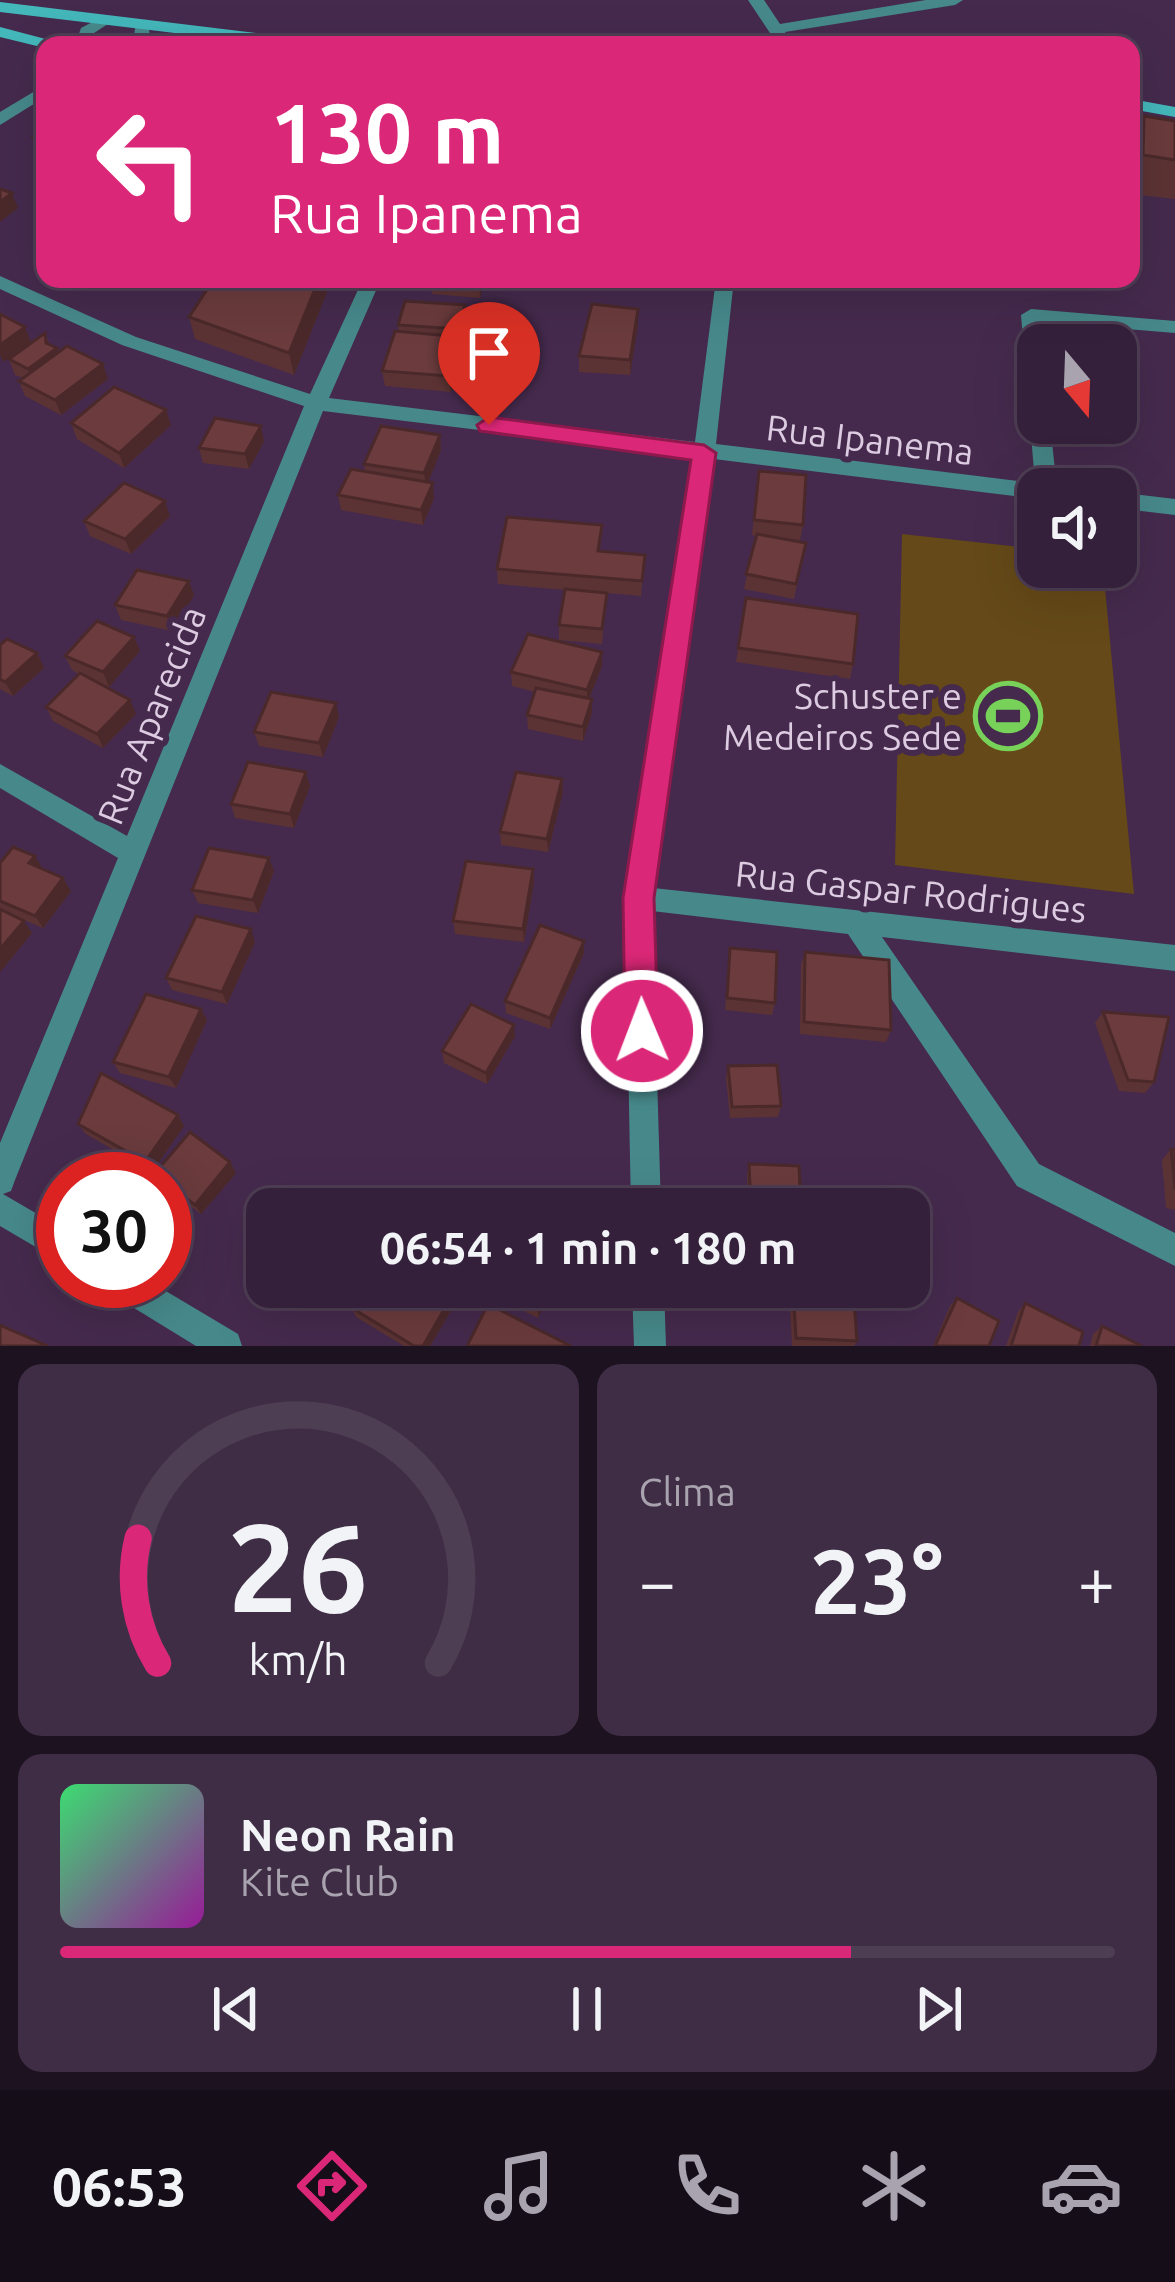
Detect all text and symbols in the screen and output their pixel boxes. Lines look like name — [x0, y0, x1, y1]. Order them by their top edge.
icon: left — [72, 84, 228, 240]
text: 130 m — [270, 85, 504, 179]
text: Rua Ipanema — [270, 183, 583, 243]
pin — [438, 302, 540, 425]
icon: arrive — [456, 320, 522, 386]
north arrow — [1017, 324, 1137, 444]
map controls — [1017, 324, 1137, 588]
street label: Rua Ipanema — [764, 406, 976, 472]
button: sound — [1017, 468, 1137, 588]
street label: Rua Aparecida — [89, 600, 213, 830]
place label: Schuster e Medeiros Sede — [723, 675, 962, 757]
sports icon: Schuster e Medeiros Sede — [973, 681, 1043, 751]
street label: Rua Gaspar Rodrigues — [733, 852, 1089, 930]
position arrow — [579, 968, 705, 1094]
speed limit sign: 30 — [36, 1152, 192, 1308]
text: 06:54 · 1 min · 180 m — [380, 1222, 796, 1273]
text: Clima — [639, 1470, 736, 1513]
text: 26 — [228, 1496, 369, 1636]
text: 23° — [810, 1530, 943, 1631]
text: − — [639, 1544, 676, 1618]
text: + — [1078, 1544, 1115, 1618]
text: km/h — [249, 1635, 348, 1683]
text: Neon Rain — [240, 1809, 455, 1860]
text: Kite Club — [240, 1860, 399, 1903]
icon: previous — [203, 1976, 269, 2042]
icon: pause — [554, 1976, 620, 2042]
icon: next — [906, 1976, 972, 2042]
icon: directions — [290, 2144, 374, 2228]
icon: music — [477, 2144, 561, 2228]
icon: phone — [665, 2144, 749, 2228]
icon: climate — [852, 2144, 936, 2228]
icon: car — [1039, 2144, 1123, 2228]
text: 06:53 — [52, 2156, 187, 2216]

